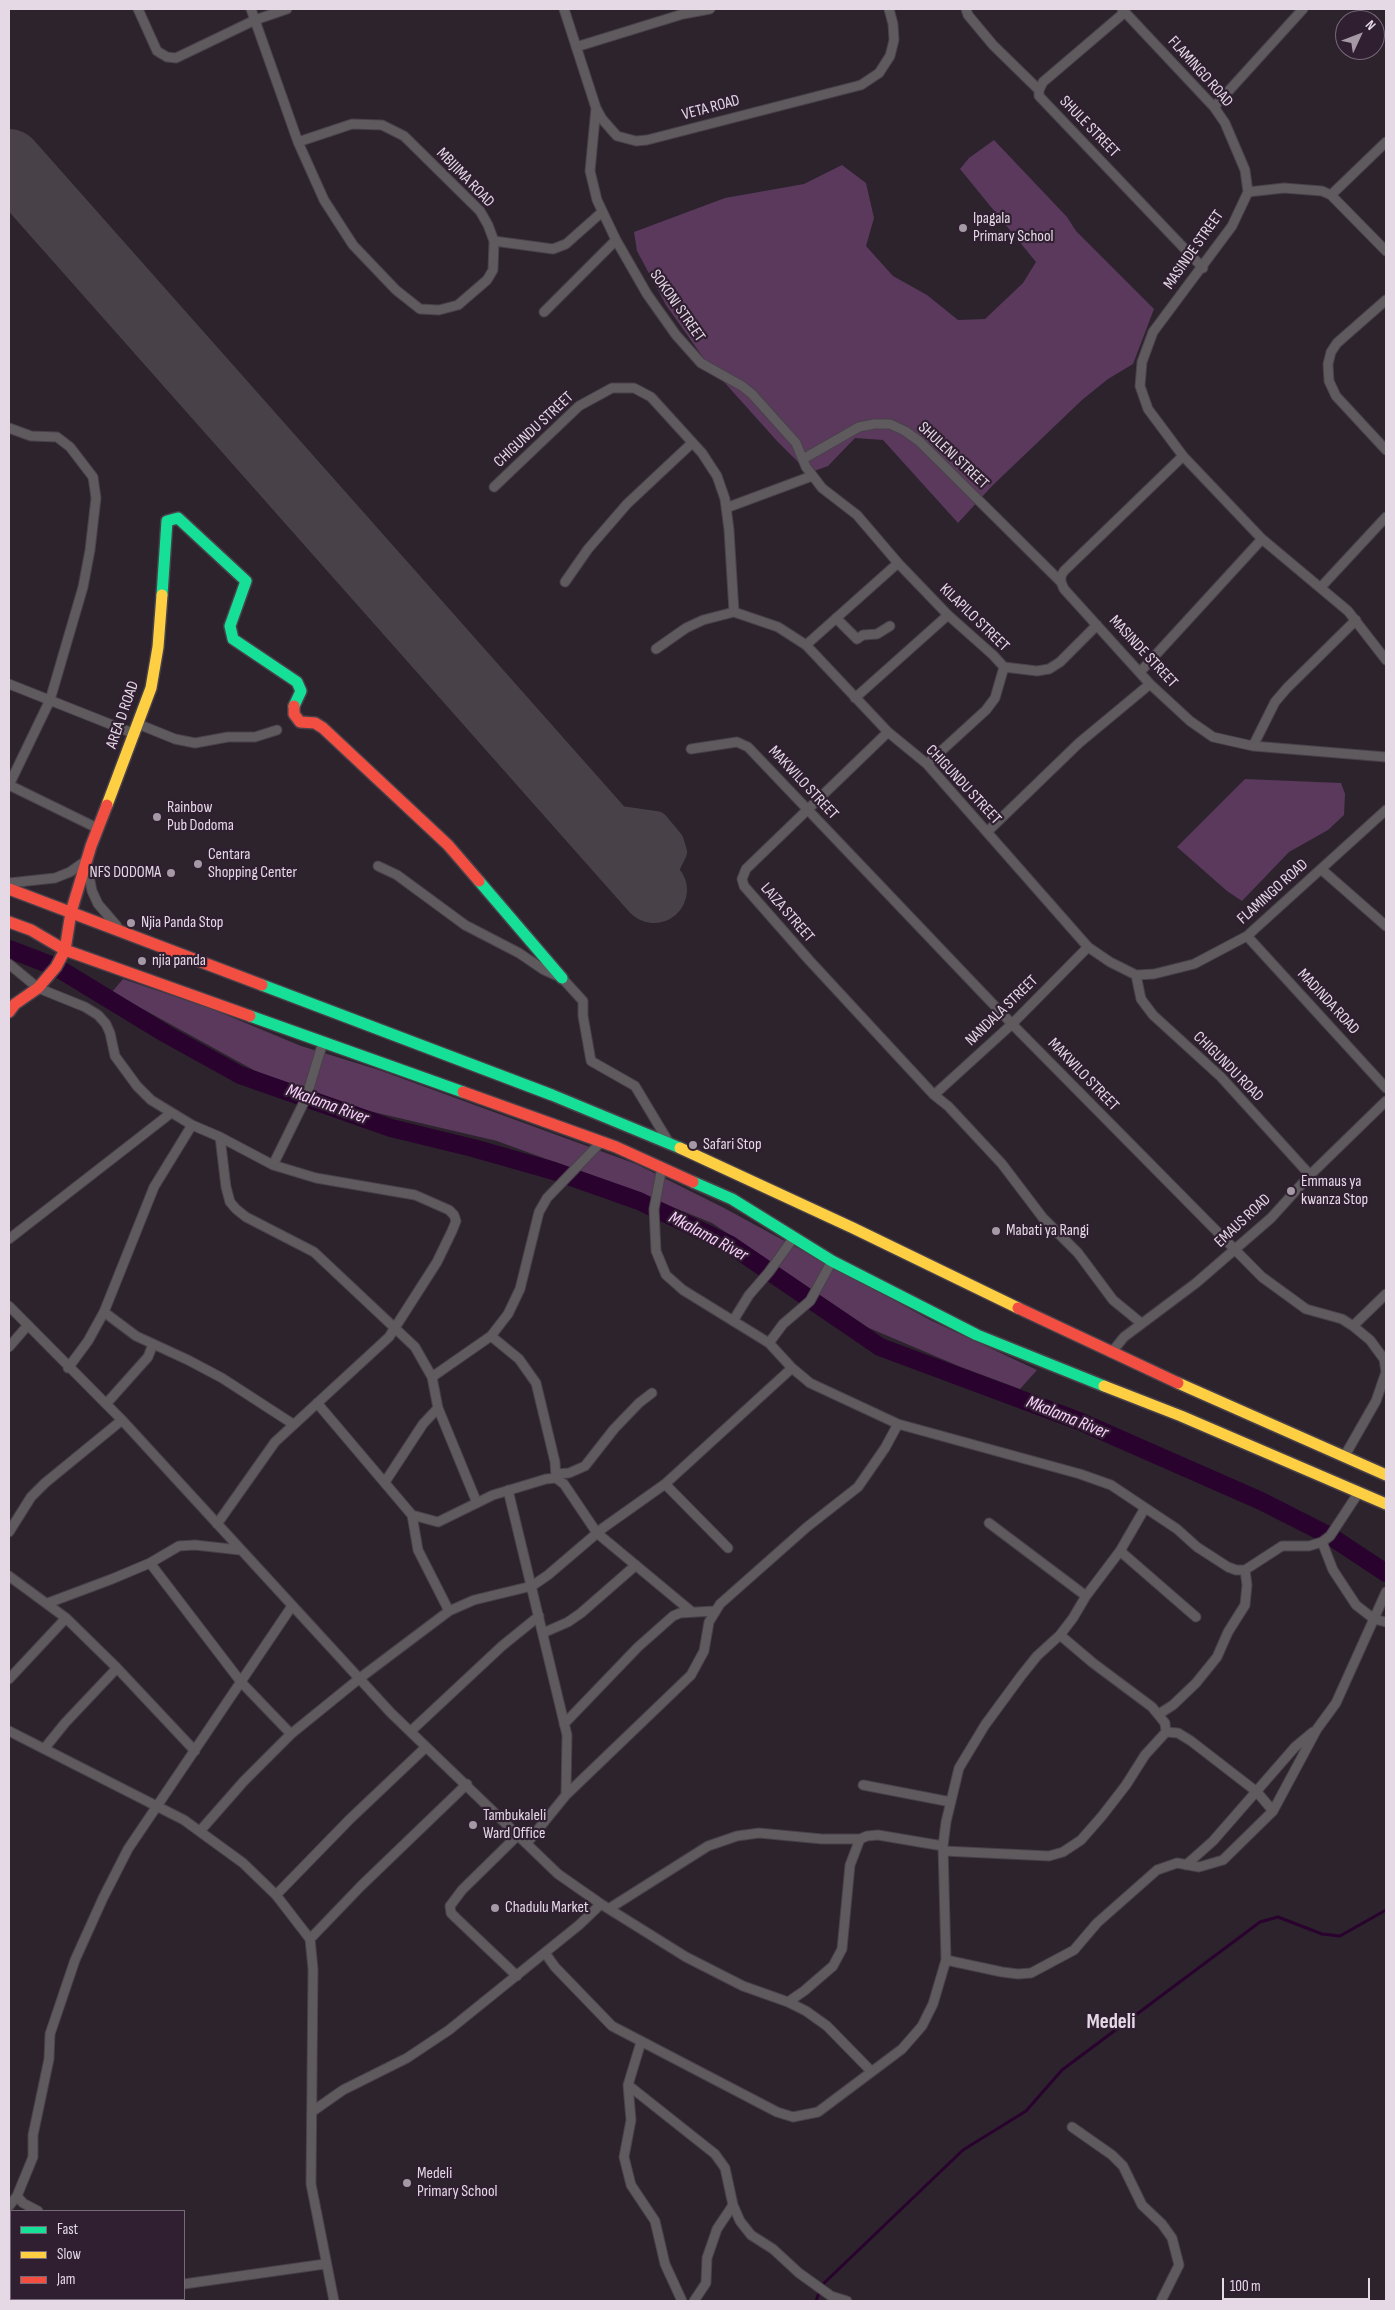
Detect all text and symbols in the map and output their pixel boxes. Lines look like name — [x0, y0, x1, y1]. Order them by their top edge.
north arrow — [1335, 10, 1385, 60]
text: N — [1362, 17, 1379, 34]
street label: FLAMINGO ROAD — [1163, 33, 1237, 111]
street label: VETA ROAD — [680, 91, 742, 125]
street label: SHULE STREET — [1055, 92, 1123, 162]
street label: MBIJIMA ROAD — [432, 144, 498, 212]
street label: MASINDE STREET — [1160, 207, 1228, 293]
place label: Ipagala Primary School — [973, 209, 1054, 247]
marker: Ipagala Primary School — [957, 222, 969, 234]
street label: SOKONI STREET — [645, 266, 709, 346]
street label: CHIGUNDU STREET — [490, 388, 578, 472]
street label: SHULENI STREET — [914, 418, 992, 494]
street label: KILAPILO STREET — [935, 580, 1013, 656]
street label: MASINDE STREET — [1105, 612, 1181, 692]
street label: AREA D ROAD — [102, 679, 144, 751]
street label: CHIGUNDU STREET — [921, 741, 1005, 829]
street label: MAKWILO STREET — [764, 742, 842, 824]
place label: Rainbow Pub Dodoma — [167, 798, 234, 836]
marker: Rainbow Pub Dodoma — [151, 811, 163, 823]
place label: Centara Shopping Center — [208, 845, 297, 883]
street label: FLAMINGO ROAD — [1234, 855, 1312, 929]
marker: Centara Shopping Center — [192, 858, 204, 870]
place label: NFS DODOMA — [90, 863, 161, 883]
marker: NFS DODOMA — [165, 867, 177, 879]
street label: LAIZA STREET — [756, 879, 818, 947]
place label: Njia Panda Stop — [141, 913, 223, 933]
marker: Njia Panda Stop — [125, 917, 137, 929]
place label: njia panda — [152, 951, 206, 971]
marker: njia panda — [136, 955, 148, 967]
street label: MADINDA ROAD — [1293, 965, 1363, 1039]
street label: NANDALA STREET — [962, 972, 1042, 1050]
street label: CHIGUNDU ROAD — [1189, 1028, 1267, 1106]
street label: MAKWILO STREET — [1043, 1035, 1123, 1115]
water label: Mkalama River — [283, 1080, 371, 1130]
place label: Safari Stop — [703, 1135, 762, 1155]
marker: Safari Stop — [687, 1139, 699, 1151]
place label: Emmaus ya kwanza Stop — [1301, 1172, 1368, 1210]
marker: Emmaus ya kwanza Stop — [1285, 1185, 1297, 1197]
street label: EMAUS ROAD — [1211, 1190, 1275, 1252]
water label: Mkalama River — [665, 1207, 751, 1267]
place label: Mabati ya Rangi — [1006, 1221, 1089, 1241]
marker: Mabati ya Rangi — [990, 1225, 1002, 1237]
water label: Mkalama River — [1023, 1392, 1111, 1444]
place label: Tambukaleli Ward Office — [483, 1806, 546, 1844]
marker: Tambukaleli Ward Office — [467, 1819, 479, 1831]
place label: Chadulu Market — [505, 1898, 589, 1918]
marker: Chadulu Market — [489, 1902, 501, 1914]
district label: Medeli — [1086, 2010, 1136, 2036]
place label: Medeli Primary School — [417, 2164, 498, 2202]
marker: Medeli Primary School — [401, 2177, 413, 2189]
legend — [10, 2210, 185, 2300]
text: Fast — [57, 2220, 78, 2239]
text: Slow — [57, 2245, 81, 2264]
scale bar — [1225, 2268, 1372, 2300]
text: Jam — [57, 2270, 75, 2289]
text: 100 m — [1230, 2277, 1261, 2296]

